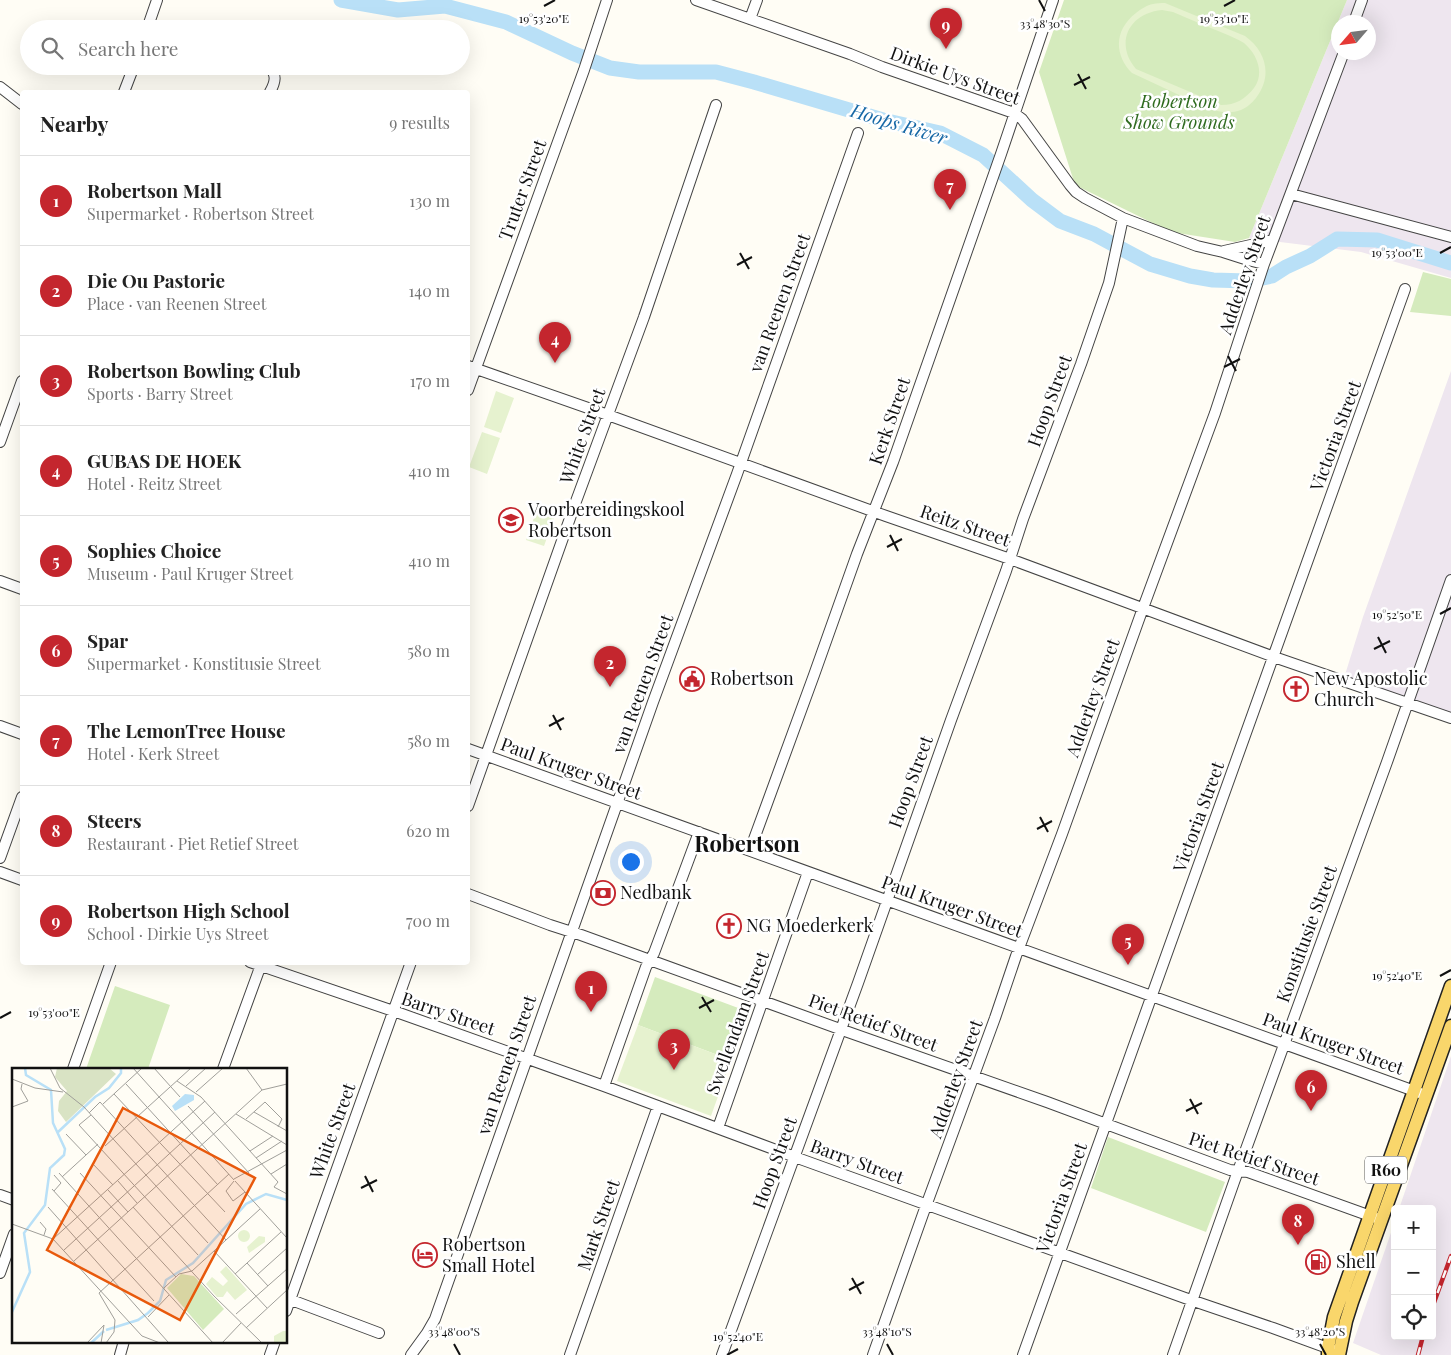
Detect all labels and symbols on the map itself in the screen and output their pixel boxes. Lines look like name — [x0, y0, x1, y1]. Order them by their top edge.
pin: 9 — [930, 8, 962, 49]
text: 19°53'20"E — [519, 10, 569, 26]
text: 19°53'10"E — [1200, 10, 1248, 26]
text: 33°48'30"S — [1020, 15, 1070, 31]
north arrow — [1331, 15, 1376, 60]
street label: Dirkie Uys Street — [887, 40, 1024, 110]
park label: Robertson Show Grounds — [1122, 89, 1235, 134]
water label: Hoops River — [847, 96, 952, 150]
street label: Truter Street — [493, 135, 552, 243]
pin: 7 — [934, 169, 966, 210]
street label: Adderley Street — [1212, 211, 1276, 338]
street label: van Reenen Street — [742, 229, 816, 376]
text: 19°53'00"E — [1371, 244, 1423, 260]
pin: 4 — [539, 322, 571, 363]
street label: Hoop Street — [1021, 351, 1077, 450]
street label: Kerk Street — [863, 373, 915, 468]
street label: Victoria Street — [1304, 376, 1366, 495]
street label: White Street — [553, 384, 611, 488]
place label: Voorbereidingskool Robertson — [527, 497, 685, 542]
street label: Reitz Street — [917, 498, 1014, 552]
school or university icon: Voorbereidingskool Robertson — [498, 507, 524, 533]
text: 19°52'50"E — [1372, 606, 1422, 622]
street label: van Reenen Street — [605, 610, 679, 757]
street label: Adderley Street — [1059, 635, 1125, 761]
pin: 2 — [594, 646, 626, 687]
public building icon: Robertson — [679, 666, 705, 692]
place label: Robertson — [710, 666, 794, 690]
place label: New Apostolic Church — [1314, 666, 1428, 711]
church icon: New Apostolic Church — [1283, 676, 1309, 702]
street label: Paul Kruger Street — [497, 731, 646, 805]
street label: Hoop Street — [882, 732, 938, 831]
street label: Victoria Street — [1167, 757, 1229, 876]
district label: Robertson — [694, 828, 800, 858]
your location — [618, 849, 644, 875]
street label: Konstitusie Street — [1270, 861, 1342, 1006]
street label: Paul Kruger Street — [878, 869, 1027, 943]
bank icon: Nedbank — [590, 880, 616, 906]
place label: Nedbank — [620, 880, 692, 904]
church icon: NG Moederkerk — [716, 913, 742, 939]
place label: NG Moederkerk — [746, 913, 873, 937]
pin: 5 — [1112, 924, 1144, 965]
street label: Swellendam Street — [700, 947, 774, 1098]
text: 19°52'40"E — [1372, 967, 1422, 983]
pin: 1 — [575, 971, 607, 1012]
street label: Barry Street — [398, 986, 499, 1040]
street label: Piet Retief Street — [805, 988, 942, 1057]
street label: van Reenen Street — [471, 991, 541, 1139]
text: 19°53'00"E — [28, 1004, 80, 1020]
street label: Paul Kruger Street — [1259, 1006, 1408, 1080]
street label: Adderley Street — [922, 1016, 988, 1142]
pin: 3 — [658, 1029, 690, 1070]
inset map — [12, 1068, 288, 1342]
pin: 6 — [1295, 1070, 1327, 1111]
street label: White Street — [303, 1079, 361, 1183]
street label: Hoop Street — [746, 1113, 802, 1212]
street label: Piet Retief Street — [1186, 1126, 1323, 1191]
street label: Barry Street — [807, 1133, 908, 1189]
street label: Victoria Street — [1030, 1138, 1092, 1257]
road number: R60 — [1365, 1156, 1407, 1184]
street label: Mark Street — [571, 1175, 625, 1273]
pin: 8 — [1282, 1204, 1314, 1245]
place label: Robertson Small Hotel — [442, 1232, 535, 1277]
hotel icon: Robertson Small Hotel — [412, 1242, 438, 1268]
fuel station icon: Shell — [1305, 1249, 1331, 1275]
place label: Shell — [1336, 1249, 1376, 1273]
text: 33°48'00"S — [428, 1323, 480, 1339]
text: 33°48'10"S — [862, 1323, 912, 1339]
text: 33°48'20"S — [1295, 1323, 1345, 1339]
text: 19°52'40"E — [713, 1328, 763, 1344]

